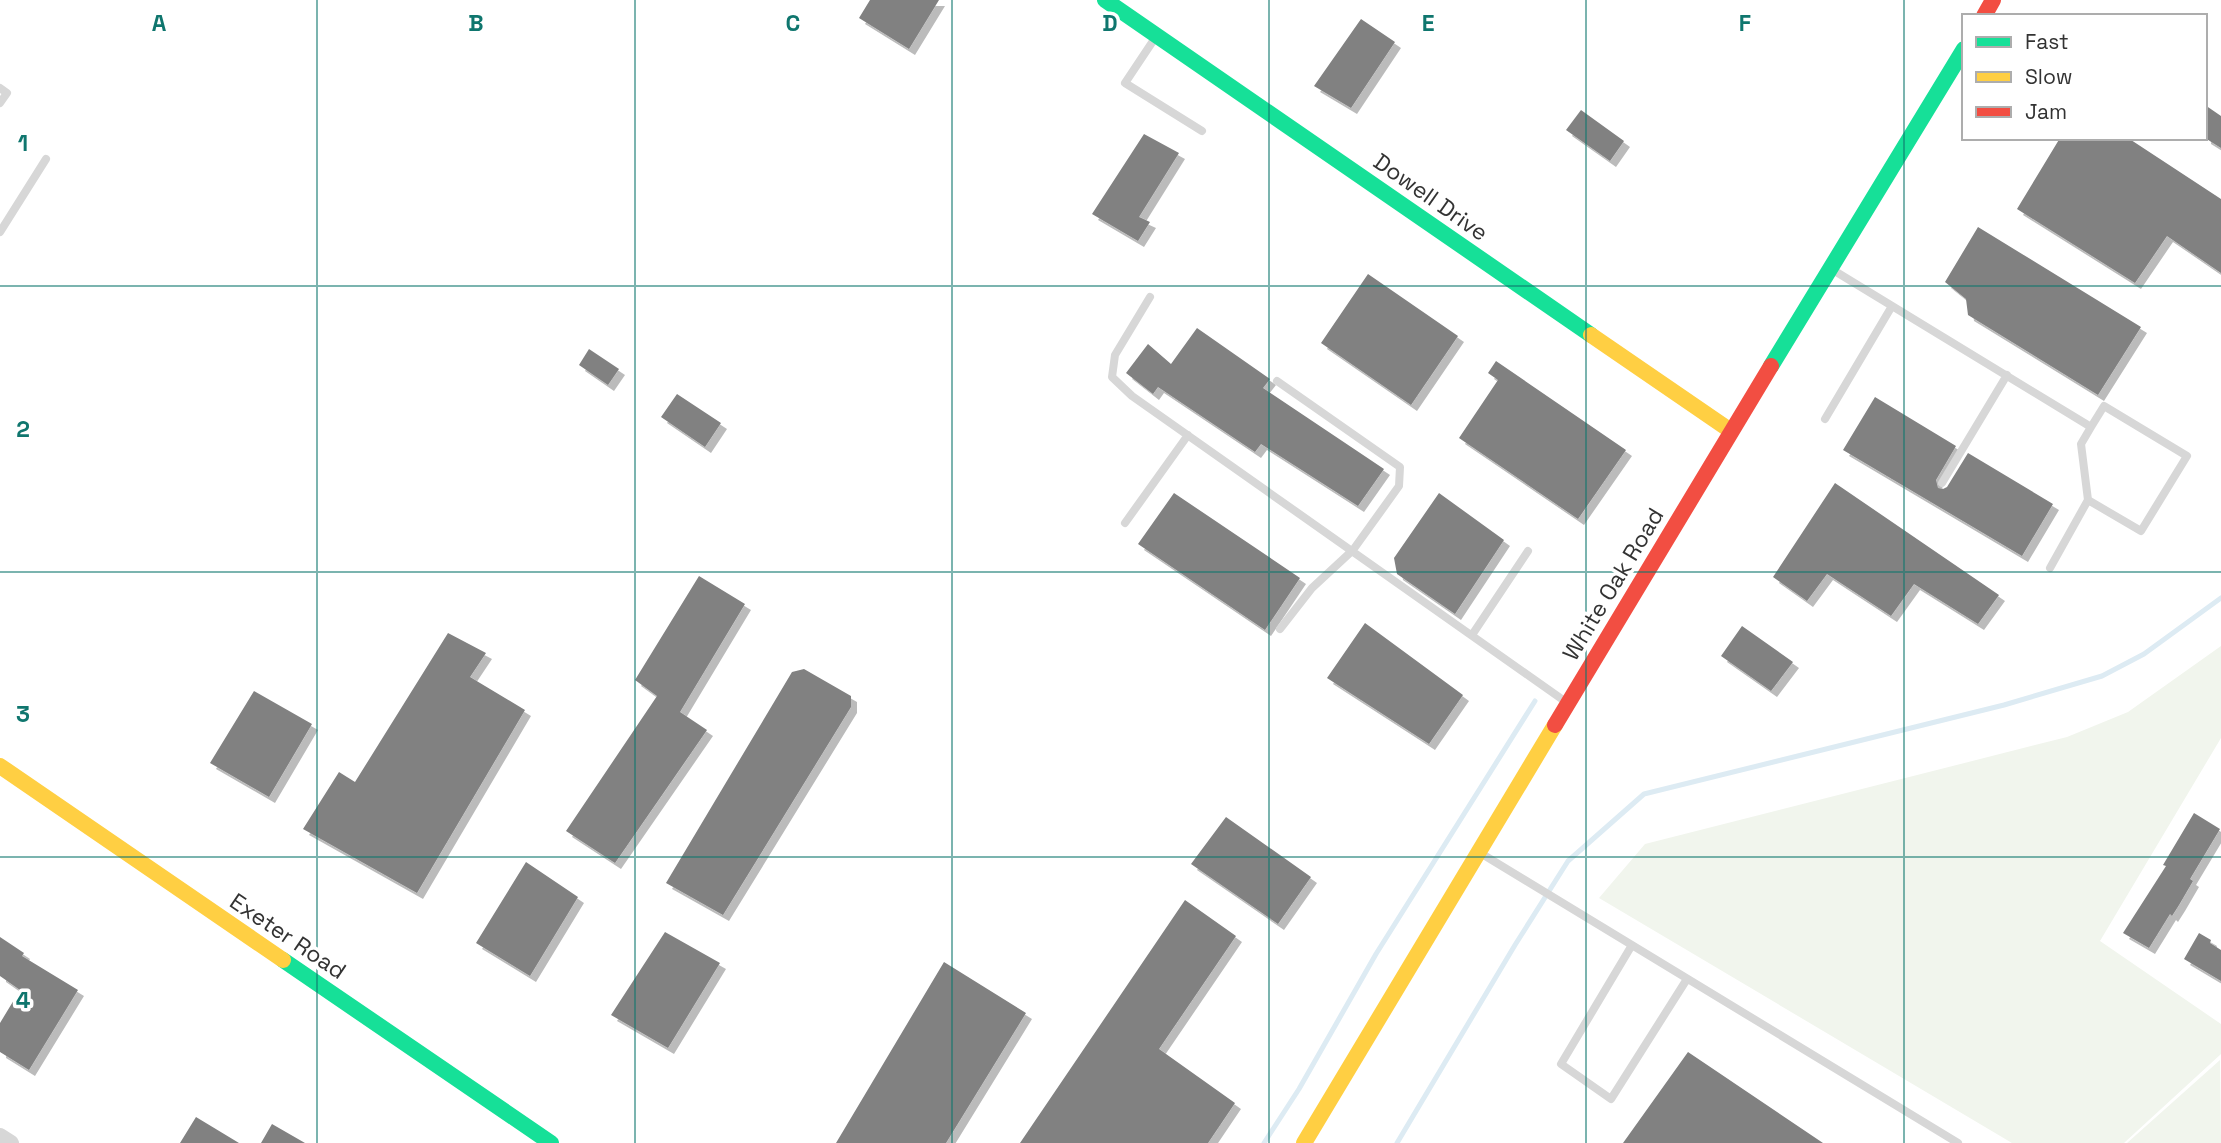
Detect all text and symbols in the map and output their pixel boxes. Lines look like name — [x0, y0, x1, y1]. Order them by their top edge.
text: A — [152, 8, 167, 38]
text: B — [468, 8, 484, 38]
text: C — [786, 8, 800, 38]
text: D — [1102, 8, 1118, 38]
text: E — [1422, 8, 1434, 38]
text: F — [1739, 8, 1751, 38]
legend — [1962, 14, 2207, 140]
text: Fast — [2025, 28, 2069, 55]
text: Slow — [2025, 63, 2073, 90]
text: Jam — [2025, 98, 2067, 125]
text: 1 — [18, 128, 28, 158]
street label: Dowell Drive — [1368, 146, 1494, 248]
text: 2 — [16, 414, 30, 444]
street label: White Oak Road — [1556, 502, 1670, 666]
text: 3 — [16, 699, 30, 729]
street label: Exeter Road — [224, 886, 352, 986]
text: 4 — [16, 985, 31, 1015]

